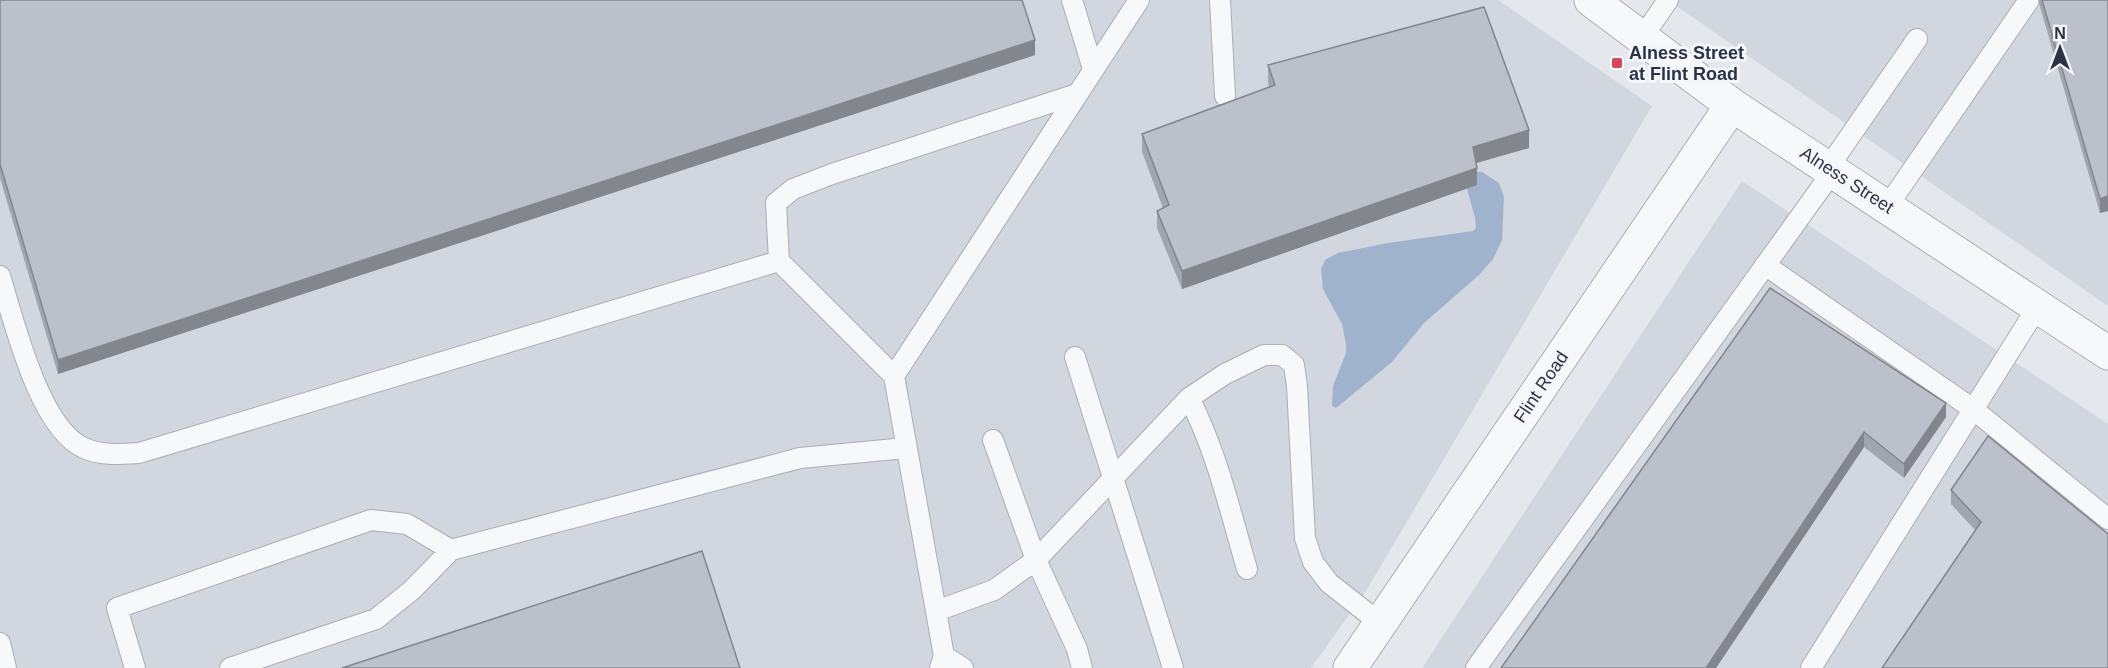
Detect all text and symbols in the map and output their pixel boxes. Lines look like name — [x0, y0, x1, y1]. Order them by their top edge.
north arrow — [2030, 18, 2090, 78]
text: N — [2054, 25, 2066, 42]
place label: Alness Street at Flint Road — [1629, 43, 1744, 84]
marker: Alness Street at Flint Road — [1610, 56, 1624, 70]
street label: Alness Street — [1797, 142, 1897, 218]
street label: Flint Road — [1510, 347, 1572, 427]

